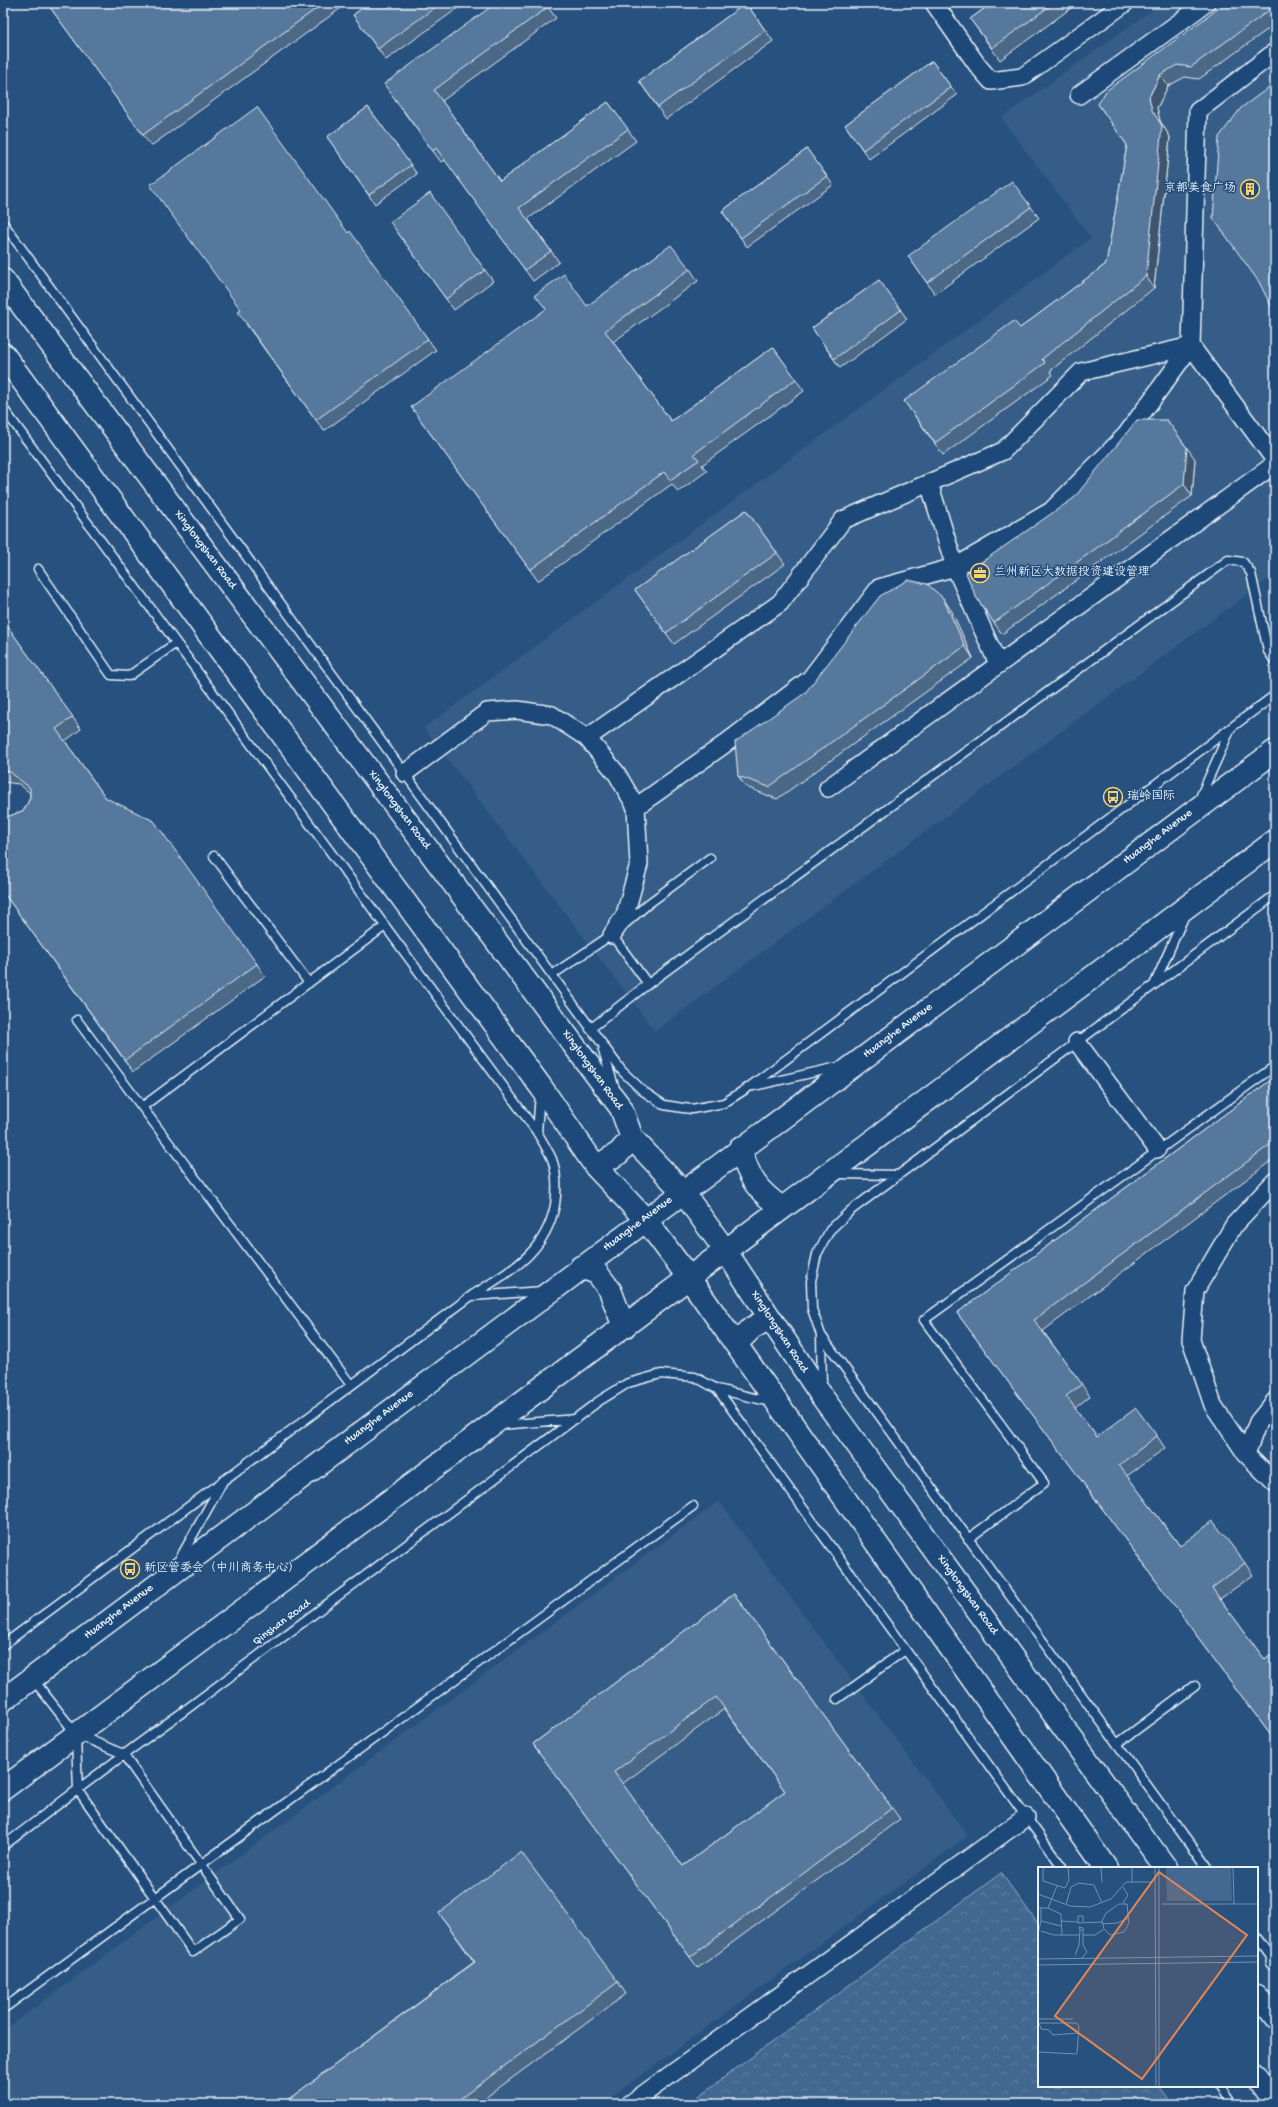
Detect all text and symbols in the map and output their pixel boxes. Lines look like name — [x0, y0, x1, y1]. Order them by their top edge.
building icon: 京都美食广场 — [1239, 178, 1261, 200]
place label: 京都美食广场 — [1164, 181, 1236, 196]
street label: Xinglongshan Road — [170, 507, 240, 593]
office icon: 兰州新区大数据投资建设管理 — [969, 562, 991, 584]
place label: 兰州新区大数据投资建设管理 — [994, 564, 1150, 580]
street label: Xinglongshan Road — [364, 767, 434, 853]
bus stop icon: 瑞岭国际 — [1102, 786, 1124, 808]
place label: 瑞岭国际 — [1127, 789, 1175, 804]
street label: Huanghe Avenue — [1121, 806, 1196, 868]
street label: Huanghe Avenue — [861, 1000, 936, 1062]
street label: Xinglongshan Road — [558, 1027, 626, 1113]
street label: Huanghe Avenue — [601, 1193, 676, 1255]
street label: Xinglongshan Road — [747, 1287, 811, 1377]
street label: Huanghe Avenue — [342, 1387, 417, 1449]
street label: Xinglongshan Road — [933, 1552, 1001, 1638]
bus stop icon: 新区管委会（中川商务中心） — [119, 1558, 141, 1580]
place label: 新区管委会（中川商务中心） — [144, 1560, 300, 1576]
street label: Huanghe Avenue — [82, 1581, 157, 1643]
street label: Qinshan Road — [250, 1596, 314, 1649]
inset map — [1038, 1867, 1258, 2087]

